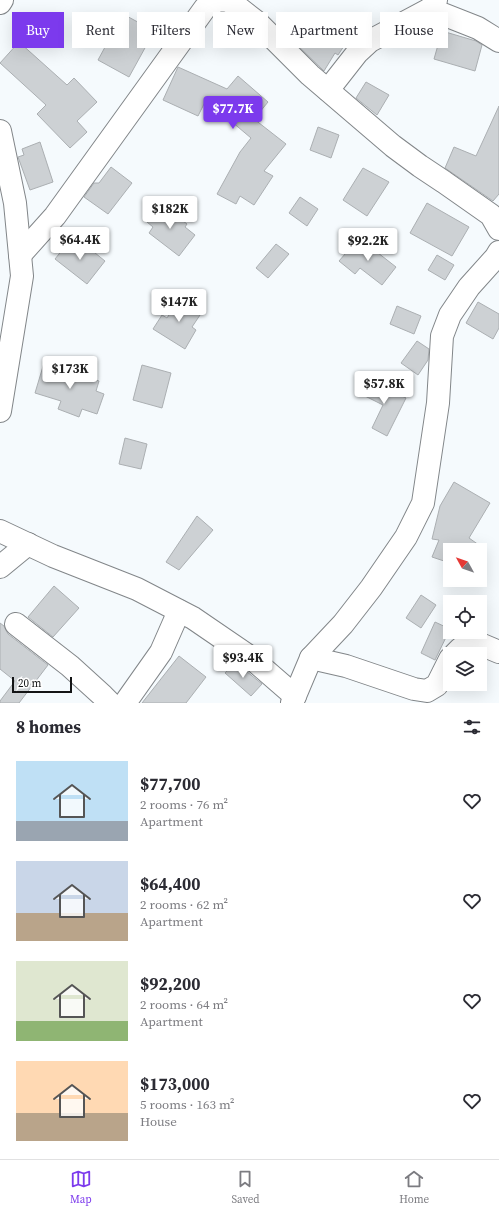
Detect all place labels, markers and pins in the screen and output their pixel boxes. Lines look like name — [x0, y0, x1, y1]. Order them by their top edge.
pin: $77.7K — [200, 96, 266, 130]
pin: $182K — [142, 196, 198, 230]
pin: $64.4K — [47, 227, 113, 261]
pin: $92.2K — [335, 228, 401, 262]
pin: $147K — [151, 289, 207, 323]
pin: $173K — [42, 356, 98, 390]
pin: $57.8K — [351, 371, 417, 405]
pin: $93.4K — [210, 645, 276, 679]

